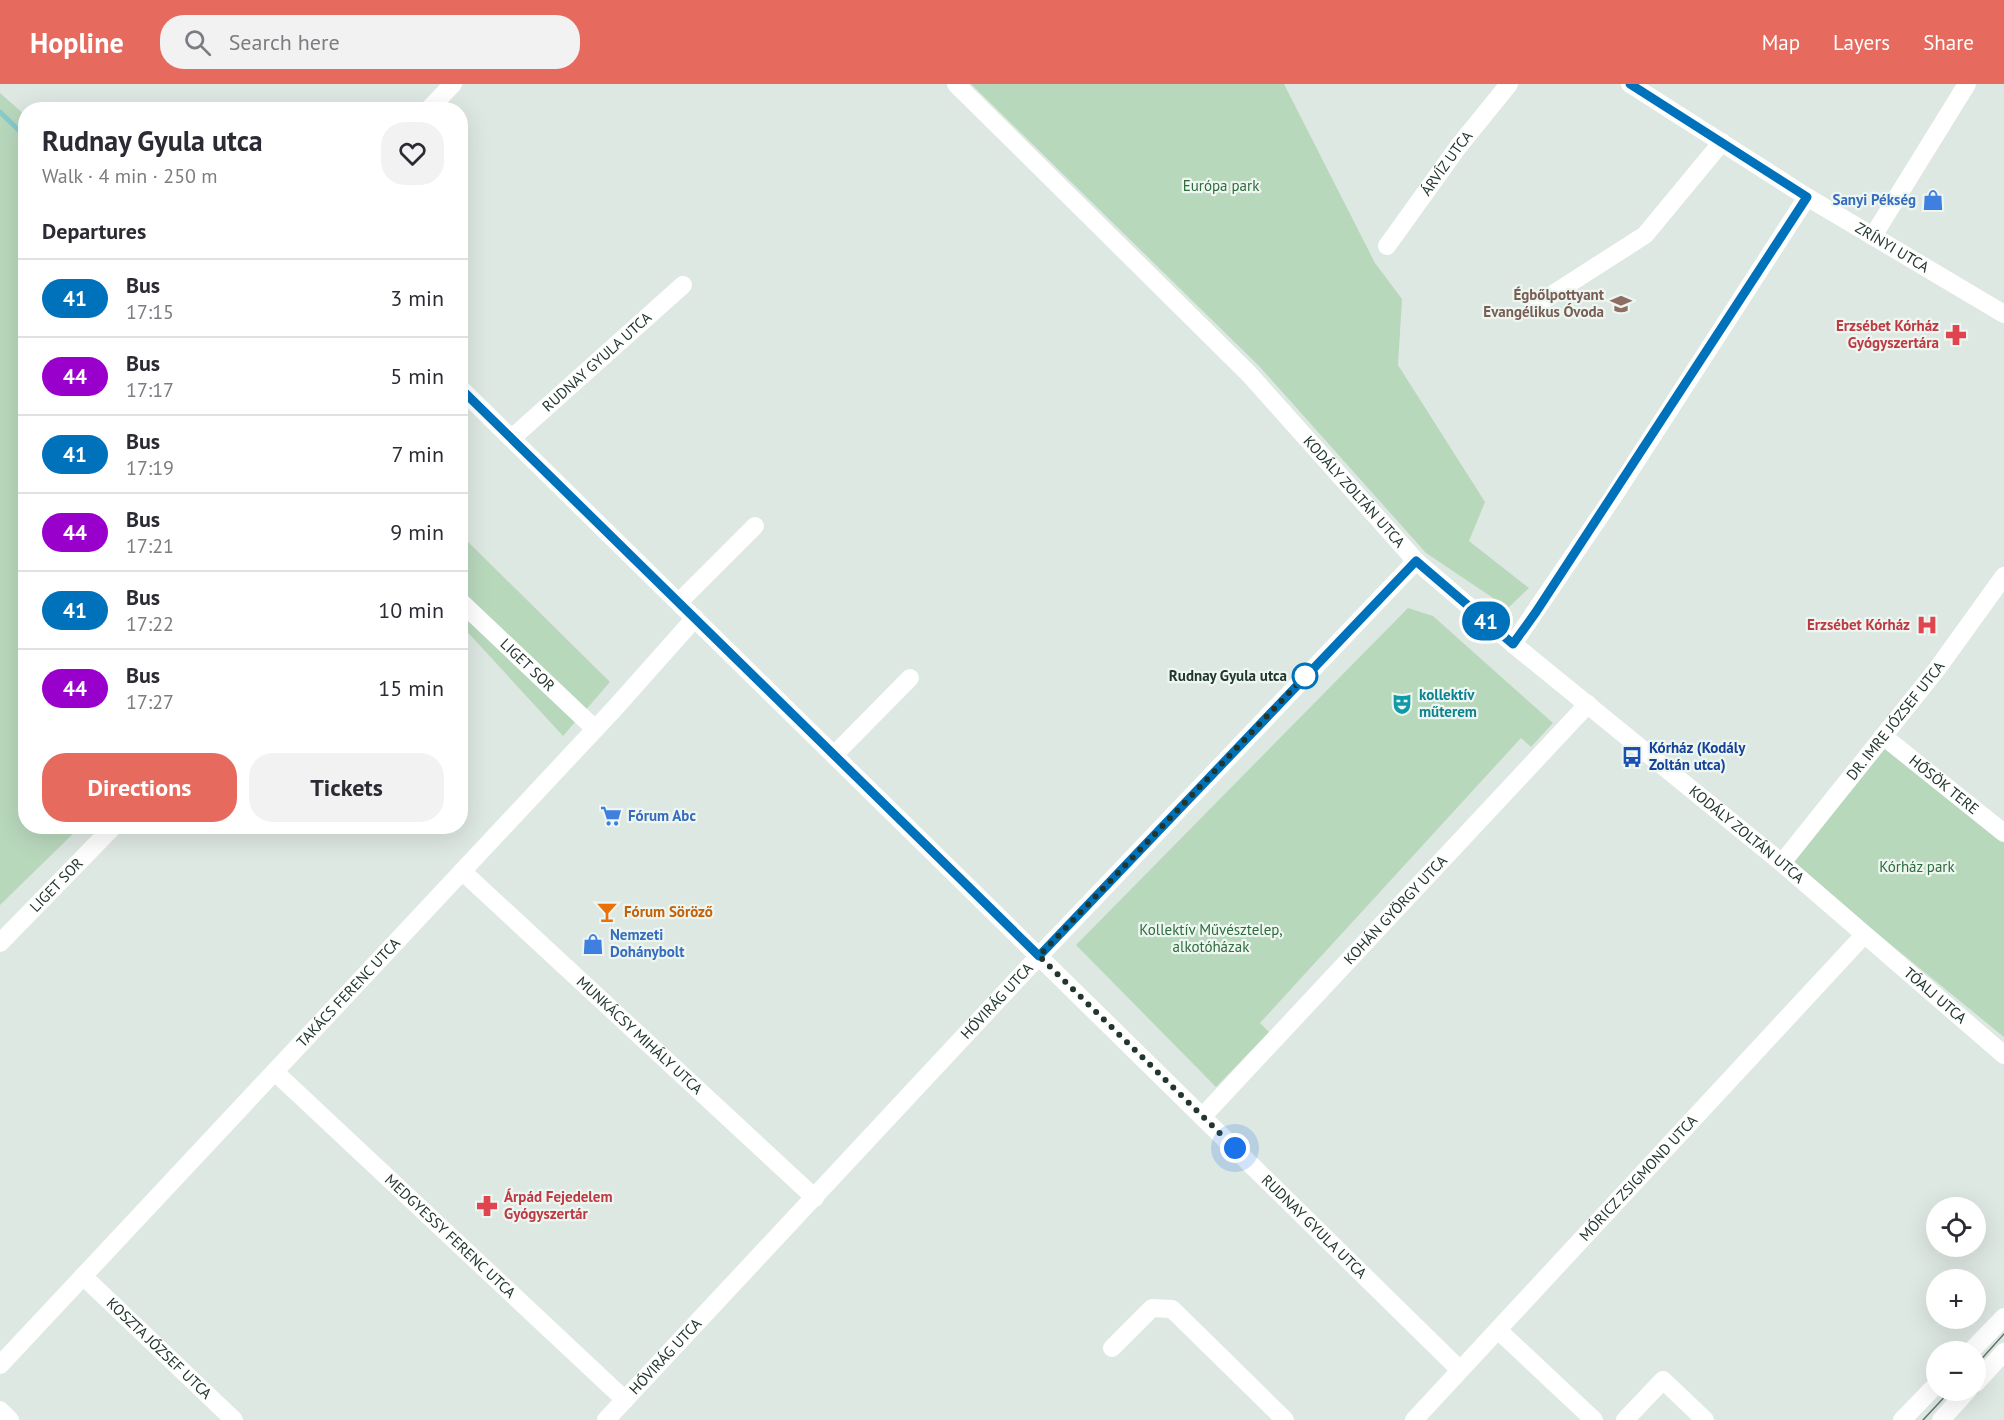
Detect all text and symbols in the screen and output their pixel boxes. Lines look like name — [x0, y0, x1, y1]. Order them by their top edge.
search box — [160, 15, 580, 69]
text: Hopline — [30, 24, 124, 61]
icon: search — [181, 26, 214, 59]
text: Search here — [229, 28, 340, 56]
text: Map — [1762, 29, 1800, 56]
text: Layers — [1833, 29, 1890, 56]
text: Share — [1923, 29, 1974, 56]
text: Rudnay Gyula utca — [42, 122, 263, 159]
button: heart — [381, 122, 444, 185]
street label: ÁRVÍZ UTCA — [1416, 126, 1476, 199]
text: Walk · 4 min · 250 m — [42, 163, 218, 189]
park label: Európa park — [1183, 176, 1260, 195]
shop icon: Sanyi Pékség — [1921, 188, 1945, 212]
place label: Sanyi Pékség — [1832, 190, 1916, 209]
text: Departures — [42, 217, 146, 245]
street label: ZRÍNYI UTCA — [1852, 218, 1933, 277]
text: Bus — [126, 271, 160, 299]
text: 3 min — [390, 284, 444, 312]
text: 41 — [63, 285, 87, 312]
place label: Égbőlpottyant Evangélikus Óvoda — [1483, 285, 1605, 321]
school or university icon: Égbőlpottyant Evangélikus Óvoda — [1609, 292, 1633, 316]
text: 17:15 — [126, 299, 174, 325]
street label: RUDNAY GYULA UTCA — [538, 308, 655, 415]
place label: Erzsébet Kórház Gyógyszertára — [1836, 316, 1939, 352]
pharmacy icon: Erzsébet Kórház Gyógyszertára — [1944, 323, 1968, 347]
text: Bus — [126, 349, 160, 377]
text: 5 min — [390, 362, 444, 390]
text: 44 — [63, 363, 87, 390]
text: 17:17 — [126, 377, 174, 403]
text: Bus — [126, 427, 160, 455]
street label: KODÁLY ZOLTÁN UTCA — [1300, 432, 1409, 551]
text: 7 min — [392, 440, 444, 468]
text: 41 — [63, 441, 87, 468]
text: 17:19 — [126, 455, 174, 481]
text: Bus — [126, 505, 160, 533]
text: 9 min — [390, 518, 444, 546]
text: 44 — [63, 519, 87, 546]
text: 17:21 — [126, 533, 174, 559]
text: Bus — [126, 583, 160, 611]
text: 10 min — [378, 596, 444, 624]
text: 41 — [63, 597, 87, 624]
line badge: 41 — [1459, 602, 1513, 640]
text: 41 — [1474, 608, 1498, 635]
text: 17:22 — [126, 611, 174, 637]
hospital icon: Erzsébet Kórház — [1915, 613, 1939, 637]
place label: Erzsébet Kórház — [1807, 615, 1910, 634]
street label: LIGET SOR — [497, 634, 559, 695]
street label: DR. IMRE JÓZSEF UTCA — [1842, 657, 1949, 784]
text: Bus — [126, 661, 160, 689]
marker: Rudnay Gyula utca — [1292, 663, 1318, 689]
place label: Rudnay Gyula utca — [1169, 666, 1287, 685]
text: 15 min — [378, 674, 444, 702]
text: 44 — [63, 675, 87, 702]
place label: kollektív műterem — [1419, 685, 1477, 721]
text: 17:27 — [126, 689, 174, 715]
theatre icon: kollektív műterem — [1390, 692, 1414, 716]
place label: Kórház (Kodály Zoltán utca) — [1649, 738, 1746, 774]
bus stop icon: Kórház (Kodály Zoltán utca) — [1620, 745, 1644, 769]
street label: HŐSÖK TERE — [1905, 751, 1983, 818]
button: Directions — [42, 753, 237, 822]
button: Tickets — [249, 753, 444, 822]
street label: KODÁLY ZOLTÁN UTCA — [1685, 781, 1809, 887]
supermarket icon: Fórum Abc — [599, 804, 623, 828]
place label: Fórum Abc — [628, 806, 696, 825]
street label: KOHÁN GYÖRGY UTCA — [1340, 851, 1451, 968]
street label: LIGET SOR — [26, 854, 87, 916]
park label: Kórház park — [1879, 857, 1955, 876]
bar icon: Fórum Söröző — [595, 900, 619, 924]
place label: Fórum Söröző — [624, 902, 713, 921]
park label: Kollektív Művésztelep, alkotóházak — [1139, 920, 1283, 956]
place label: Nemzeti Dohánybolt — [610, 925, 685, 961]
shop icon: Nemzeti Dohánybolt — [581, 932, 605, 956]
street label: TAKÁCS FERENC UTCA — [292, 933, 404, 1051]
street label: HÓVIRÁG UTCA — [956, 959, 1037, 1043]
street label: TÓALJ UTCA — [1900, 963, 1971, 1028]
street label: MUNKÁCSY MIHÁLY UTCA — [573, 972, 707, 1098]
street label: MÓRICZ ZSIGMOND UTCA — [1575, 1111, 1701, 1245]
your location — [1220, 1133, 1250, 1163]
street label: MEDGYESSY FERENC UTCA — [381, 1170, 520, 1302]
street label: RUDNAY GYULA UTCA — [1258, 1170, 1371, 1282]
place label: Árpád Fejedelem Gyógyszertár — [504, 1187, 612, 1223]
pharmacy icon: Árpád Fejedelem Gyógyszertár — [475, 1194, 499, 1218]
map controls — [1926, 1197, 1986, 1401]
button: locate — [1926, 1197, 1986, 1257]
button: + — [1926, 1269, 1986, 1329]
street label: KOSZTA JÓZSEF UTCA — [103, 1293, 216, 1403]
street label: HÓVIRÁG UTCA — [625, 1314, 705, 1398]
button: − — [1926, 1341, 1986, 1401]

